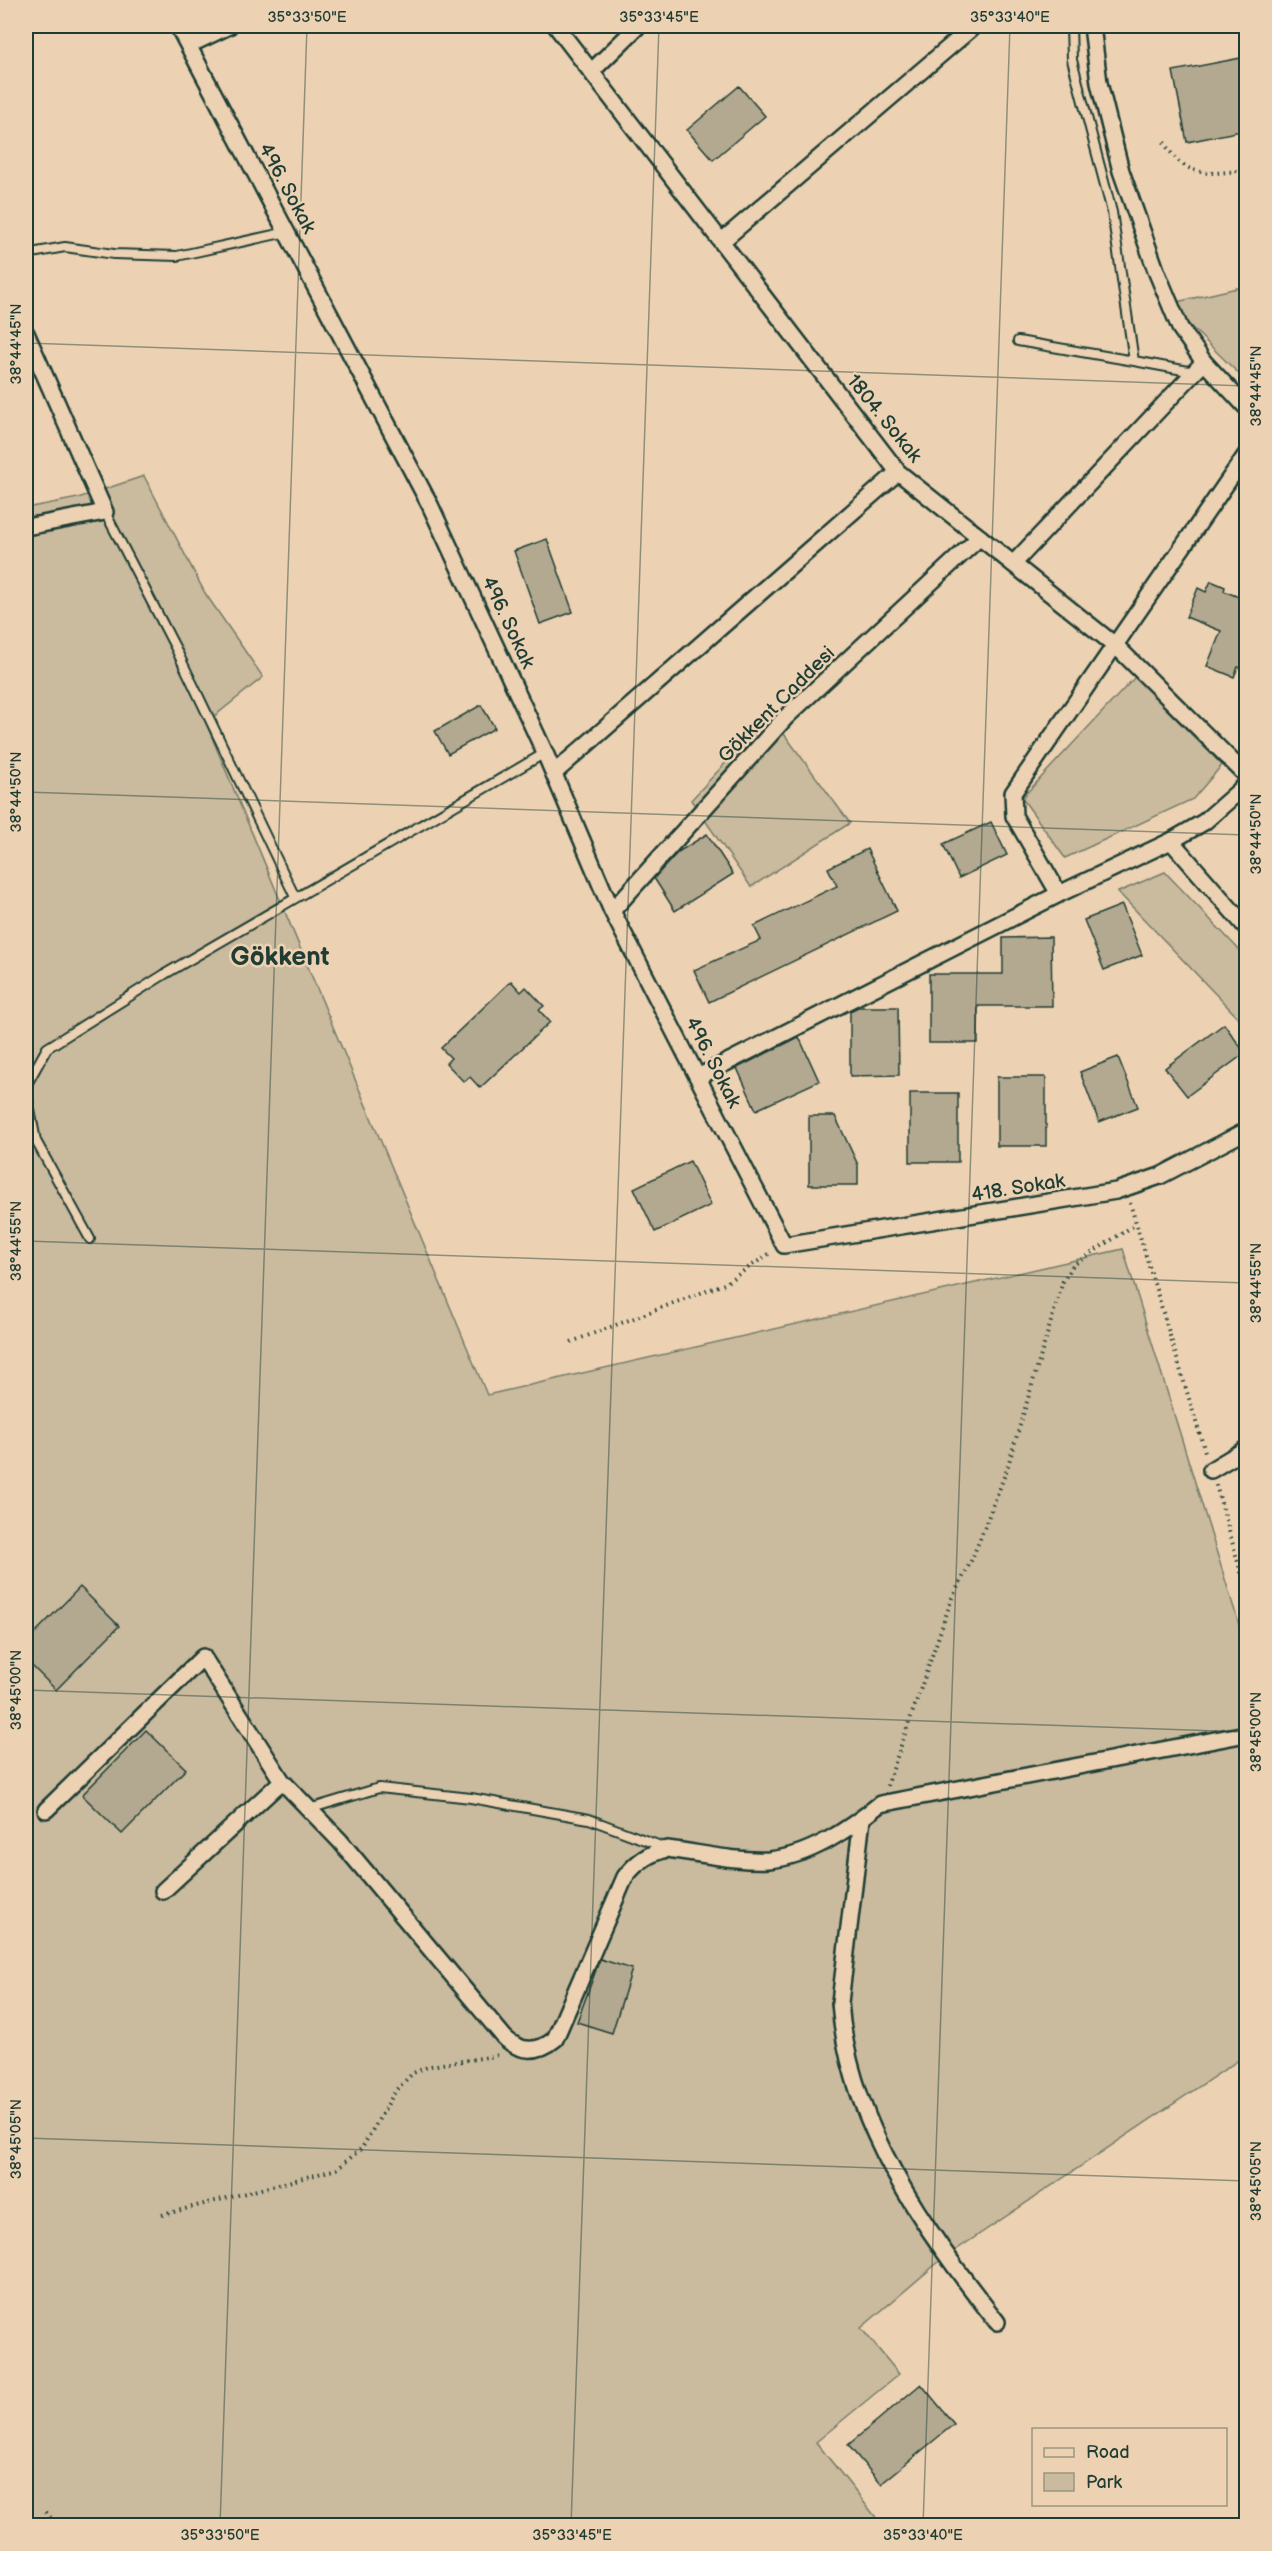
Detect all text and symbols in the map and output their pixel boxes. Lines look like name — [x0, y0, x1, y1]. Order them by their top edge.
text: 35°33'50"E — [267, 8, 347, 27]
text: 35°33'45"E — [619, 8, 699, 27]
text: 35°33'40"E — [970, 8, 1050, 27]
street label: 496. Sokak — [253, 139, 321, 238]
text: 38°44'45"N — [7, 303, 26, 385]
text: 38°44'45"N — [1247, 345, 1266, 427]
street label: 1804. Sokak — [841, 370, 927, 468]
street label: 496. Sokak — [476, 573, 540, 673]
street label: Gökkent Caddesi — [713, 641, 840, 768]
text: 38°44'50"N — [7, 752, 26, 832]
text: 38°44'50"N — [1247, 794, 1266, 874]
district label: Gökkent — [231, 942, 330, 973]
street label: 496. Sokak — [680, 1013, 746, 1112]
street label: 418. Sokak — [970, 1169, 1067, 1207]
text: 38°44'55"N — [7, 1201, 26, 1281]
text: 38°44'55"N — [1247, 1243, 1266, 1323]
text: 38°45'00"N — [7, 1650, 26, 1730]
text: 38°45'00"N — [1247, 1692, 1266, 1772]
text: 38°45'05"N — [7, 2099, 26, 2179]
text: 38°45'05"N — [1247, 2141, 1266, 2221]
legend — [1032, 2428, 1227, 2506]
text: Road — [1086, 2442, 1130, 2463]
text: Park — [1086, 2472, 1122, 2493]
text: 35°33'50"E — [180, 2526, 260, 2545]
text: 35°33'45"E — [532, 2526, 612, 2545]
text: 35°33'40"E — [883, 2526, 963, 2545]

